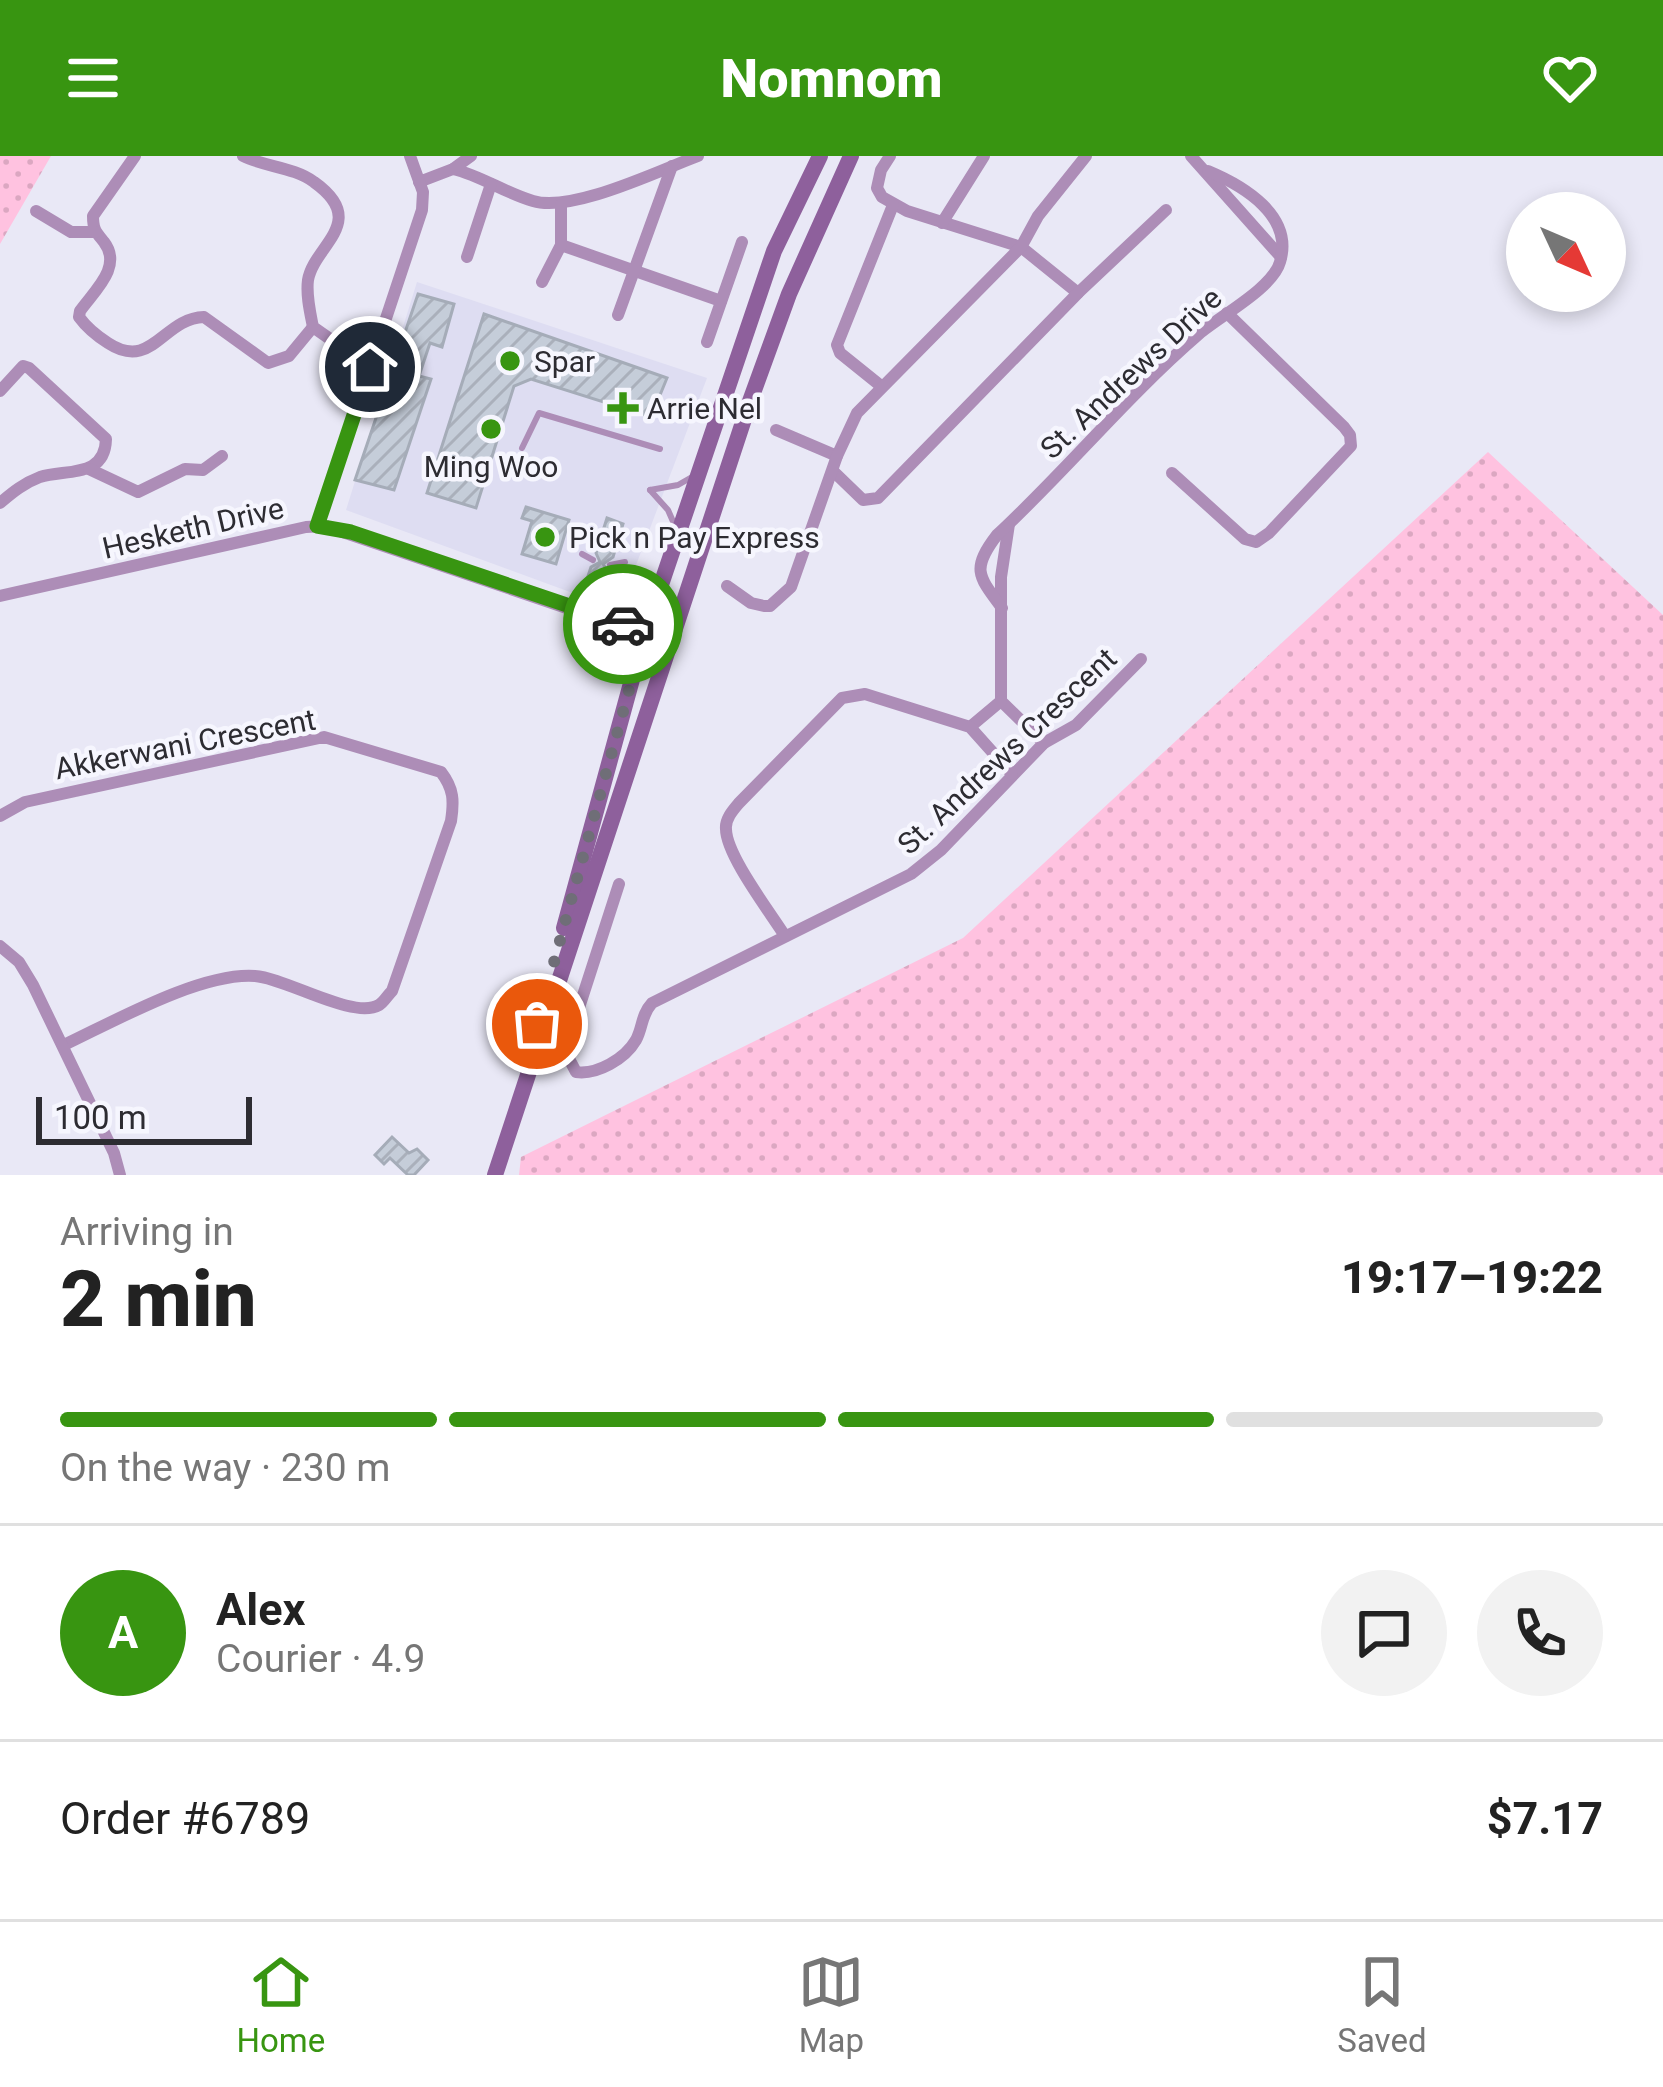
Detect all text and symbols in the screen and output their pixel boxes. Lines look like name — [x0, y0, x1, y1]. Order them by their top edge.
icon: menu — [60, 45, 126, 111]
icon: heart — [1537, 45, 1603, 111]
text: Nomnom — [720, 47, 943, 110]
north arrow — [1506, 192, 1626, 312]
map controls — [1506, 192, 1626, 312]
street label: St. Andrews Drive — [1033, 280, 1229, 466]
pin — [319, 316, 421, 418]
icon: home — [337, 334, 403, 400]
place label: Spar — [534, 344, 595, 379]
marker: Spar — [497, 348, 523, 374]
place label: Arrie Nel — [647, 391, 762, 426]
marker: Arrie Nel — [610, 395, 636, 421]
marker: Ming Woo — [478, 416, 504, 442]
place label: Ming Woo — [424, 449, 558, 484]
street label: Hesketh Drive — [99, 490, 287, 566]
place label: Pick n Pay Express — [569, 520, 820, 555]
marker: Pick n Pay Express — [532, 524, 558, 550]
courier — [563, 564, 683, 684]
icon: car — [590, 591, 656, 657]
street label: St. Andrews Crescent — [890, 641, 1124, 861]
street label: Akkerwani Crescent — [52, 702, 318, 786]
pin — [486, 973, 588, 1075]
icon: bag — [504, 991, 570, 1057]
scale bar — [36, 1091, 252, 1144]
text: 100 m — [54, 1098, 147, 1137]
text: Arriving in — [60, 1209, 234, 1255]
text: 19:17–19:22 — [1341, 1251, 1603, 1304]
text: 2 min — [60, 1254, 257, 1345]
text: On the way · 230 m — [60, 1445, 391, 1491]
button: chat — [1321, 1570, 1447, 1696]
button: phone — [1477, 1570, 1603, 1696]
text: Alex — [216, 1583, 305, 1636]
text: A — [108, 1606, 138, 1659]
text: Courier · 4.9 — [216, 1636, 425, 1682]
text: Order #6789 — [60, 1792, 310, 1845]
text: $7.17 — [1487, 1792, 1603, 1845]
tab: Home — [237, 1949, 325, 2060]
tab: Map — [798, 1949, 864, 2060]
tab: Saved — [1337, 1949, 1427, 2060]

